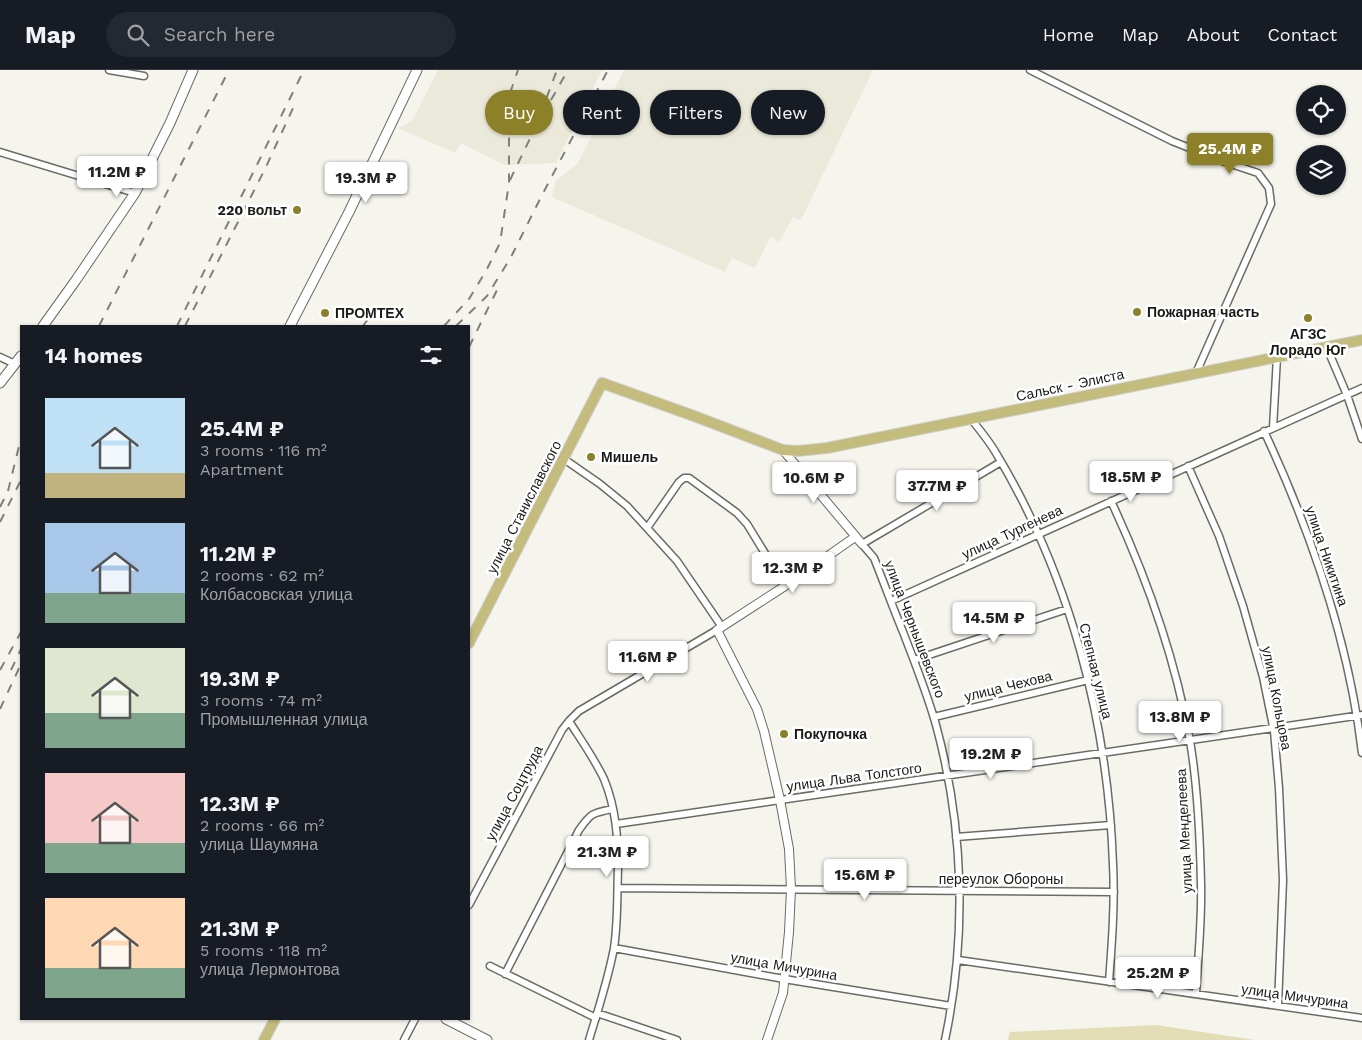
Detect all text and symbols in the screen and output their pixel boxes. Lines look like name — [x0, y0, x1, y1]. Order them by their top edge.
search box — [106, 12, 456, 57]
text: Map — [25, 21, 76, 49]
icon: search — [124, 21, 152, 49]
text: Search here — [164, 23, 275, 46]
text: Home — [1043, 24, 1094, 45]
text: Map — [1122, 24, 1159, 45]
text: About — [1187, 24, 1239, 45]
text: Contact — [1267, 24, 1337, 45]
map controls — [1296, 85, 1346, 195]
button: locate — [1296, 85, 1346, 135]
chip: Buy — [485, 90, 553, 135]
chip: Rent — [563, 90, 640, 135]
chip: Filters — [650, 90, 741, 135]
chip: New — [751, 90, 825, 135]
pin: 25.4M ₽ — [1184, 132, 1276, 175]
text: 25.4M ₽ — [1198, 139, 1262, 158]
button: layers — [1296, 145, 1346, 195]
pin: 11.2M ₽ — [71, 156, 163, 198]
text: 11.2M ₽ — [88, 162, 146, 181]
pin: 19.3M ₽ — [320, 162, 412, 204]
text: 19.3M ₽ — [336, 168, 396, 187]
place label: 220 вольт — [218, 202, 287, 218]
marker: 220 вольт — [291, 204, 303, 216]
place label: Пожарная часть — [1147, 304, 1260, 320]
place label: ПРОМТЕХ — [335, 305, 405, 321]
marker: Пожарная часть — [1131, 306, 1143, 318]
marker: ПРОМТЕХ — [319, 307, 331, 319]
marker: АГЗС Лорадо Юг — [1302, 312, 1314, 324]
place label: АГЗС Лорадо Юг — [1270, 326, 1346, 358]
icon: filters — [417, 341, 445, 369]
text: 14 homes — [45, 343, 142, 368]
street label: Сальск - Элиста — [1015, 366, 1126, 404]
text: 25.4M ₽ — [200, 416, 284, 441]
icon: home — [85, 418, 145, 478]
street label: улица Станиславского — [484, 438, 565, 576]
text: 3 rooms · 116 m² — [200, 441, 327, 460]
place label: Мишель — [601, 449, 659, 465]
marker: Мишель — [585, 451, 597, 463]
text: Apartment — [200, 460, 283, 479]
pin: 18.5M ₽ — [1085, 460, 1177, 503]
pin: 10.6M ₽ — [768, 462, 860, 504]
text: 18.5M ₽ — [1100, 467, 1162, 486]
text: 10.6M ₽ — [783, 468, 845, 487]
pin: 37.7M ₽ — [891, 470, 983, 512]
text: 37.7M ₽ — [907, 476, 967, 495]
street label: улица Тургенева — [959, 502, 1065, 562]
street label: улица Никитина — [1302, 504, 1352, 608]
text: 11.2M ₽ — [200, 541, 276, 566]
icon: home — [85, 543, 145, 603]
pin: 12.3M ₽ — [747, 552, 839, 594]
text: 12.3M ₽ — [763, 558, 823, 577]
street label: улица Чернышевского — [881, 558, 949, 700]
text: 2 rooms · 62 m² — [200, 566, 324, 585]
text: Колбасовская улица — [200, 585, 353, 604]
pin: 14.5M ₽ — [948, 602, 1040, 644]
text: 14.5M ₽ — [963, 608, 1025, 627]
street label: Степная улица — [1076, 621, 1116, 721]
pin: 11.6M ₽ — [602, 640, 694, 683]
street label: улица Кольцова — [1259, 645, 1295, 751]
text: 11.6M ₽ — [619, 647, 677, 666]
text: 19.3M ₽ — [200, 666, 280, 691]
street label: улица Чехова — [963, 667, 1054, 705]
icon: home — [85, 668, 145, 728]
text: 3 rooms · 74 m² — [200, 691, 322, 710]
pin: 13.8M ₽ — [1134, 700, 1226, 743]
text: 13.8M ₽ — [1149, 707, 1211, 726]
text: Промышленная улица — [200, 710, 368, 729]
place label: Покупочка — [794, 726, 867, 742]
marker: Покупочка — [778, 728, 790, 740]
pin: 19.2M ₽ — [945, 738, 1037, 780]
street label: улица Соцтруда — [482, 742, 546, 843]
text: 19.2M ₽ — [961, 744, 1021, 763]
street label: улица Льва Толстого — [785, 760, 923, 794]
street label: улица Менделеева — [1173, 768, 1195, 894]
text: 12.3M ₽ — [200, 791, 280, 816]
icon: home — [85, 793, 145, 853]
text: 2 rooms · 66 m² — [200, 816, 324, 835]
text: улица Шаумяна — [200, 835, 318, 854]
pin: 21.3M ₽ — [561, 836, 653, 878]
text: 21.3M ₽ — [577, 842, 637, 861]
pin: 15.6M ₽ — [819, 858, 911, 901]
text: 15.6M ₽ — [835, 865, 895, 884]
street label: переулок Обороны — [939, 871, 1063, 887]
text: 21.3M ₽ — [200, 916, 280, 941]
icon: home — [85, 918, 145, 978]
text: 5 rooms · 118 m² — [200, 941, 327, 960]
street label: улица Мичурина — [729, 949, 839, 983]
pin: 25.2M ₽ — [1112, 956, 1204, 999]
text: улица Лермонтова — [200, 960, 340, 979]
text: 25.2M ₽ — [1126, 963, 1190, 982]
street label: улица Мичурина — [1240, 981, 1350, 1011]

